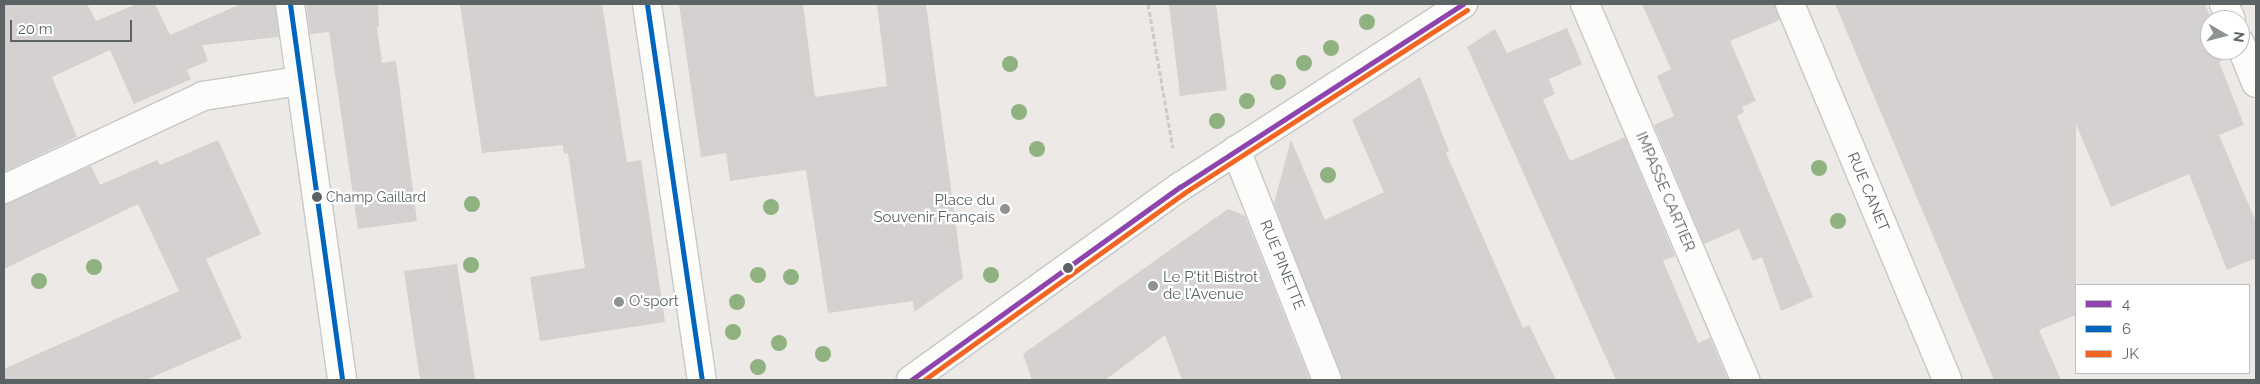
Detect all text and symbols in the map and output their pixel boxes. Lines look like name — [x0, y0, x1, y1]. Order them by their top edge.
scale bar — [12, 10, 135, 42]
north arrow — [2200, 10, 2250, 60]
text: 20 m — [18, 20, 53, 38]
text: N — [2230, 31, 2248, 43]
street label: IMPASSE CARTIER — [1632, 129, 1698, 255]
street label: RUE CANET — [1843, 150, 1893, 234]
place label: Champ Gaillard — [326, 189, 426, 205]
place label: Place du Souvenir Français — [873, 191, 995, 226]
marker: Champ Gaillard — [312, 192, 322, 202]
marker: Place du Souvenir Français — [999, 203, 1011, 215]
street label: RUE PINETTE — [1256, 217, 1308, 313]
unlabelled marker — [1063, 263, 1073, 273]
place label: Le P'tit Bistrot de l'Avenue — [1163, 268, 1258, 303]
marker: Le P'tit Bistrot de l'Avenue — [1147, 280, 1159, 292]
legend — [2075, 284, 2250, 374]
place label: O'sport — [629, 293, 679, 311]
text: 4 — [2122, 295, 2130, 313]
marker: O'sport — [613, 296, 625, 308]
text: 6 — [2122, 320, 2131, 338]
text: JK — [2122, 345, 2139, 363]

